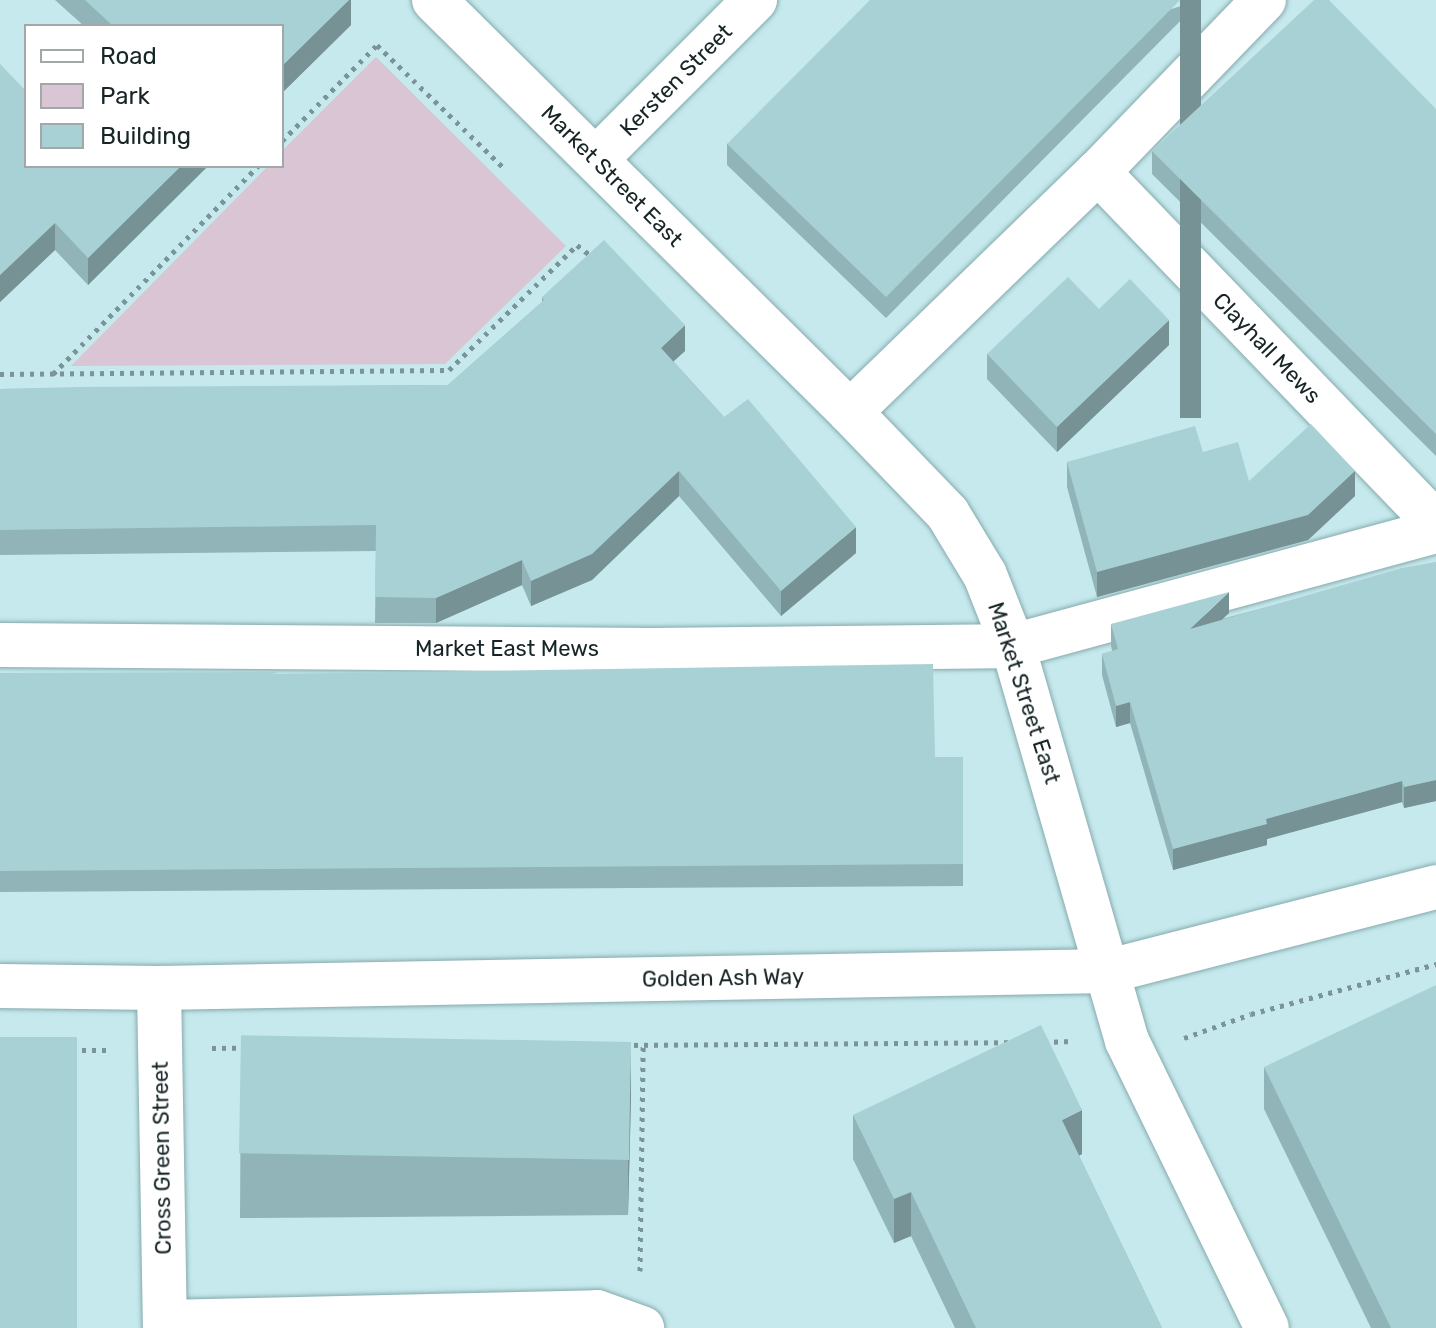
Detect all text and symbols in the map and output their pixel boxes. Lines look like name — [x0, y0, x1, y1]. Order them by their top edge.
street label: Kersten Street — [614, 18, 738, 142]
legend — [24, 24, 284, 168]
text: Road — [100, 42, 157, 70]
text: Park — [100, 82, 150, 110]
street label: Market Street East — [536, 100, 688, 252]
text: Building — [100, 122, 191, 150]
street label: Clayhall Mews — [1208, 287, 1326, 409]
street label: Market Street East — [982, 599, 1066, 787]
street label: Market East Mews — [415, 636, 599, 662]
street label: Golden Ash Way — [641, 963, 805, 993]
street label: Cross Green Street — [147, 1061, 177, 1255]

